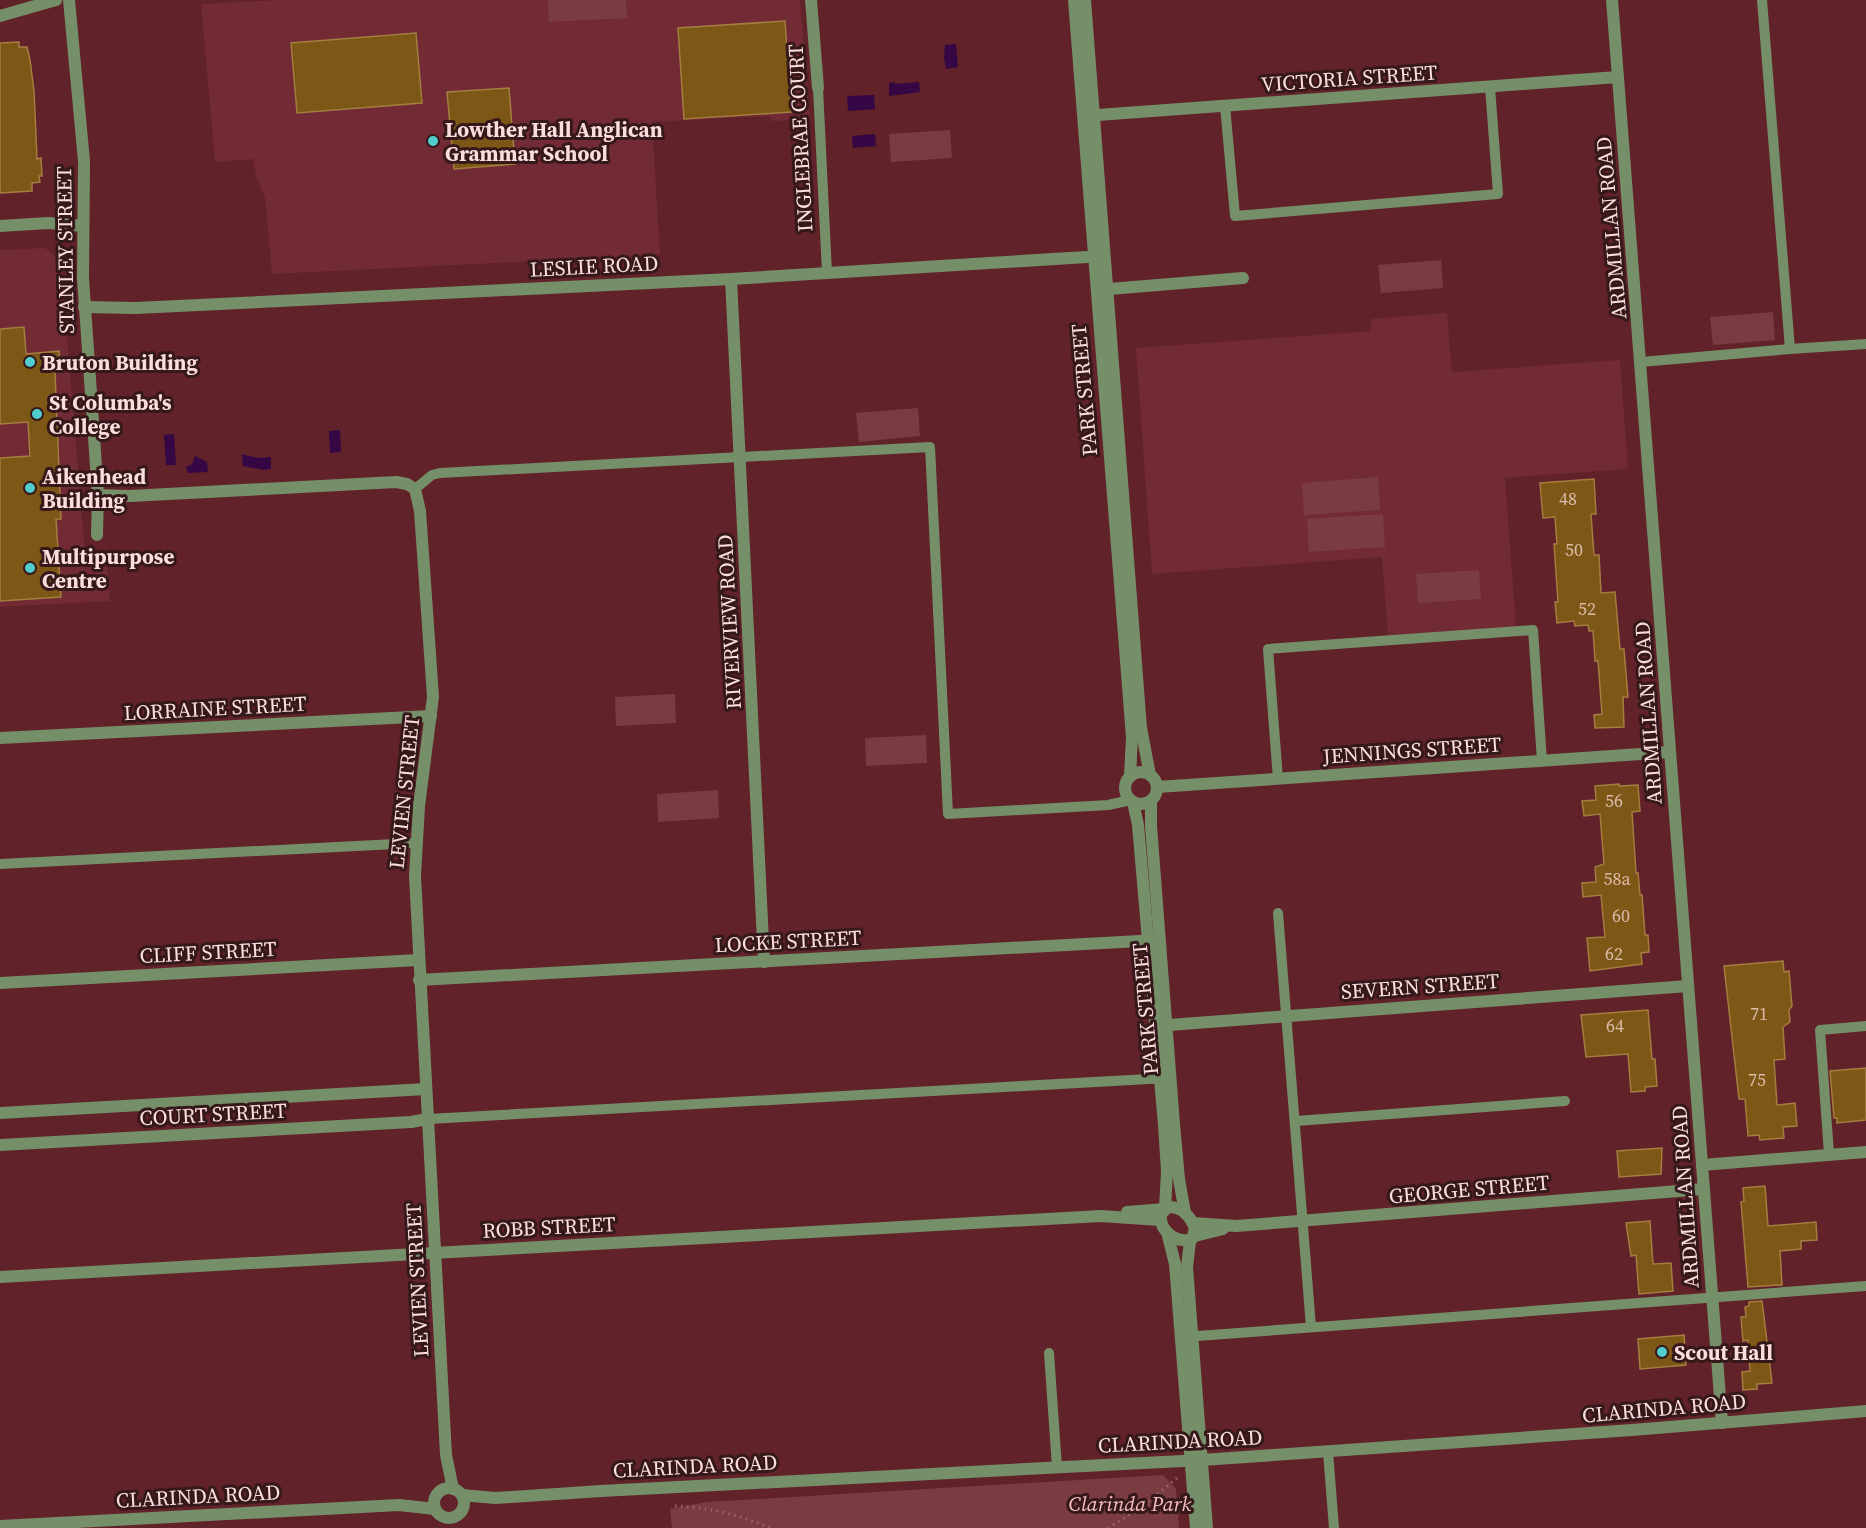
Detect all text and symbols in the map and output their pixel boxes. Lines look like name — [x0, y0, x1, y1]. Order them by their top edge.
street label: INGLEBRAE COURT — [781, 43, 819, 233]
street label: VICTORIA STREET — [1260, 57, 1438, 99]
place label: Lowther Hall Anglican Grammar School — [445, 115, 663, 168]
marker: Lowther Hall Anglican Grammar School — [426, 134, 440, 148]
street label: ARDMILLAN ROAD — [1589, 135, 1633, 321]
street label: STANLEY STREET — [49, 166, 81, 334]
street label: LESLIE ROAD — [529, 248, 659, 284]
street label: PARK STREET — [1064, 323, 1104, 457]
place label: Bruton Building — [42, 348, 199, 377]
marker: Bruton Building — [23, 355, 37, 369]
place label: St Columba's College — [49, 388, 172, 441]
marker: St Columba's College — [30, 407, 44, 421]
place label: Aikenhead Building — [42, 462, 147, 515]
marker: Aikenhead Building — [23, 481, 37, 495]
house number: 48 — [1559, 486, 1577, 511]
street label: RIVERVIEW ROAD — [710, 534, 748, 710]
house number: 50 — [1565, 537, 1583, 562]
place label: Multipurpose Centre — [42, 542, 174, 595]
marker: Multipurpose Centre — [23, 561, 37, 575]
house number: 52 — [1578, 596, 1596, 621]
street label: ARDMILLAN ROAD — [1627, 621, 1669, 805]
street label: LORRAINE STREET — [123, 689, 308, 727]
street label: LEVIEN STREET — [382, 713, 427, 870]
street label: JENNINGS STREET — [1321, 729, 1503, 771]
house number: 56 — [1605, 788, 1623, 813]
house number: 58a — [1603, 866, 1631, 891]
house number: 60 — [1612, 903, 1630, 928]
street label: LOCKE STREET — [714, 923, 862, 959]
street label: CLIFF STREET — [139, 934, 278, 970]
house number: 62 — [1605, 941, 1623, 966]
street label: PARK STREET — [1125, 942, 1165, 1076]
street label: SEVERN STREET — [1340, 966, 1500, 1006]
house number: 71 — [1750, 1001, 1768, 1026]
house number: 64 — [1606, 1013, 1624, 1038]
house number: 75 — [1748, 1067, 1766, 1092]
street label: COURT STREET — [139, 1096, 288, 1132]
street label: ARDMILLAN ROAD — [1664, 1105, 1706, 1289]
street label: GEORGE STREET — [1388, 1168, 1551, 1210]
street label: LEVIEN STREET — [398, 1202, 436, 1358]
street label: ROBB STREET — [482, 1209, 617, 1245]
place label: Scout Hall — [1674, 1338, 1773, 1367]
marker: Scout Hall — [1655, 1345, 1669, 1359]
street label: CLARINDA ROAD — [1581, 1386, 1747, 1430]
street label: CLARINDA ROAD — [1097, 1422, 1263, 1460]
street label: CLARINDA ROAD — [612, 1447, 778, 1485]
street label: CLARINDA ROAD — [115, 1477, 281, 1515]
park label: Clarinda Park — [1068, 1489, 1192, 1518]

